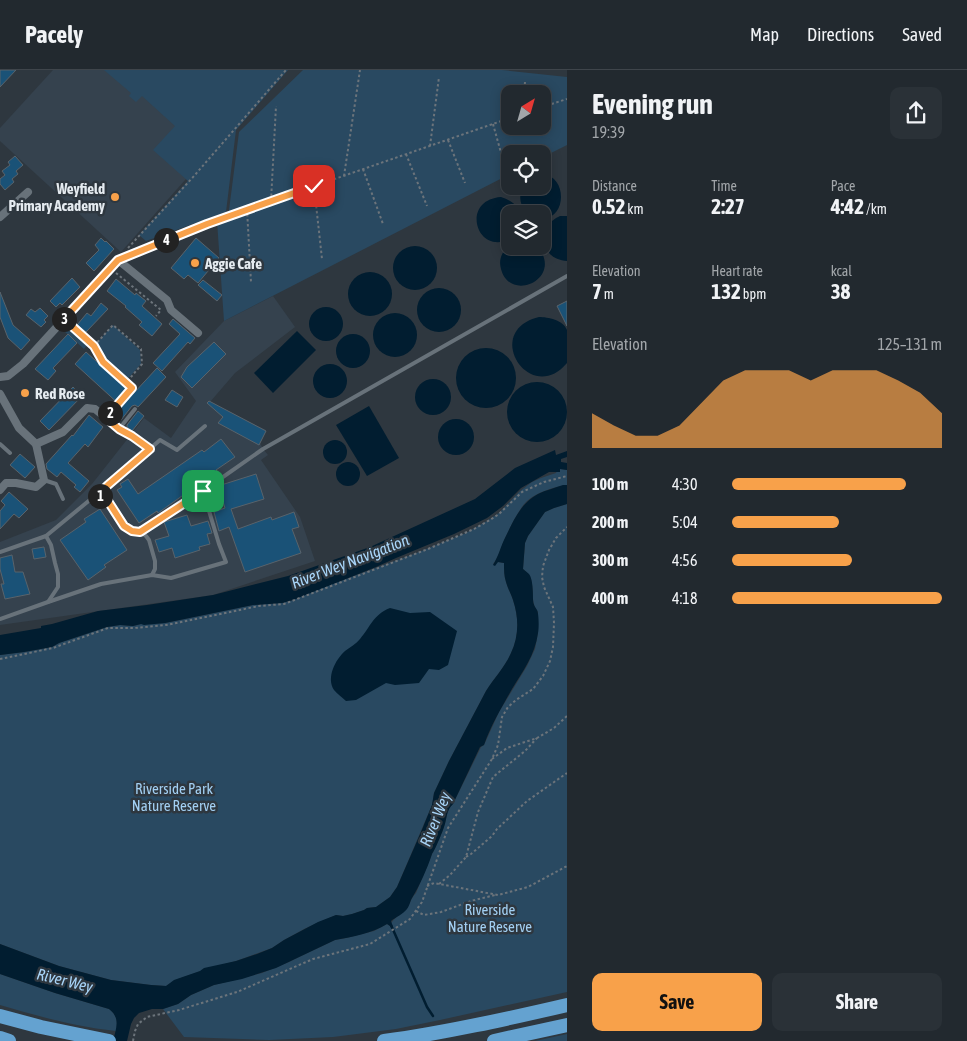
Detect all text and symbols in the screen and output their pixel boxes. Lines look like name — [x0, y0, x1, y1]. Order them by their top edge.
text: Pacely — [25, 21, 83, 48]
text: Map — [750, 24, 779, 45]
text: Directions — [807, 24, 874, 45]
text: Saved — [902, 24, 942, 45]
north arrow — [501, 85, 551, 135]
map controls — [501, 85, 551, 255]
button: share — [890, 87, 942, 139]
text: Evening run — [592, 88, 713, 120]
text: 19:39 — [592, 123, 625, 141]
button: locate — [501, 145, 551, 195]
pin — [293, 165, 335, 207]
icon: check — [300, 172, 328, 200]
text: Distance — [592, 178, 637, 194]
text: Time — [711, 178, 737, 194]
text: Pace — [831, 178, 855, 194]
place label: Weyfield Primary Academy — [9, 180, 106, 214]
marker: Weyfield Primary Academy — [109, 191, 121, 203]
text: 0.52 — [592, 194, 625, 218]
text: 2:27 — [711, 194, 745, 218]
text: 4:42 — [831, 194, 864, 218]
text: km — [625, 201, 644, 217]
text: /km — [864, 201, 887, 217]
button: layers — [501, 205, 551, 255]
pin: 4 — [154, 228, 178, 252]
text: 4 — [163, 232, 170, 248]
place label: Aggie Cafe — [204, 255, 262, 272]
marker: Aggie Cafe — [189, 257, 201, 269]
text: Elevation — [592, 263, 641, 279]
text: Heart rate — [711, 263, 763, 279]
text: kcal — [831, 263, 852, 279]
text: 7 — [592, 279, 602, 303]
text: 132 — [711, 279, 741, 303]
text: 38 — [831, 279, 850, 303]
text: m — [602, 286, 614, 302]
text: bpm — [741, 286, 766, 302]
pin: 3 — [52, 306, 76, 332]
text: 3 — [61, 311, 68, 327]
text: Elevation — [592, 335, 647, 353]
text: 125–131 m — [878, 335, 942, 353]
place label: Red Rose — [35, 385, 85, 402]
marker: Red Rose — [19, 387, 31, 399]
pin: 2 — [98, 400, 122, 426]
text: 2 — [107, 405, 114, 421]
pin — [182, 470, 224, 512]
text: 100 m — [592, 475, 628, 493]
text: 4:30 — [672, 475, 697, 493]
icon: arrive — [189, 477, 217, 505]
pin: 1 — [88, 484, 112, 508]
text: 1 — [97, 488, 104, 504]
text: 200 m — [592, 513, 628, 531]
text: 5:04 — [672, 513, 698, 531]
water label: River Wey Navigation — [289, 530, 412, 593]
text: 300 m — [592, 551, 628, 569]
text: 4:56 — [672, 551, 697, 569]
text: 400 m — [592, 589, 628, 607]
text: 4:18 — [672, 589, 697, 607]
park label: Riverside Park Nature Reserve — [132, 780, 216, 814]
water label: River Wey — [416, 789, 455, 849]
park label: Riverside Nature Reserve — [448, 901, 532, 935]
water label: River Wey — [35, 964, 95, 997]
button: Save — [592, 973, 762, 1031]
button: Share — [772, 973, 942, 1031]

